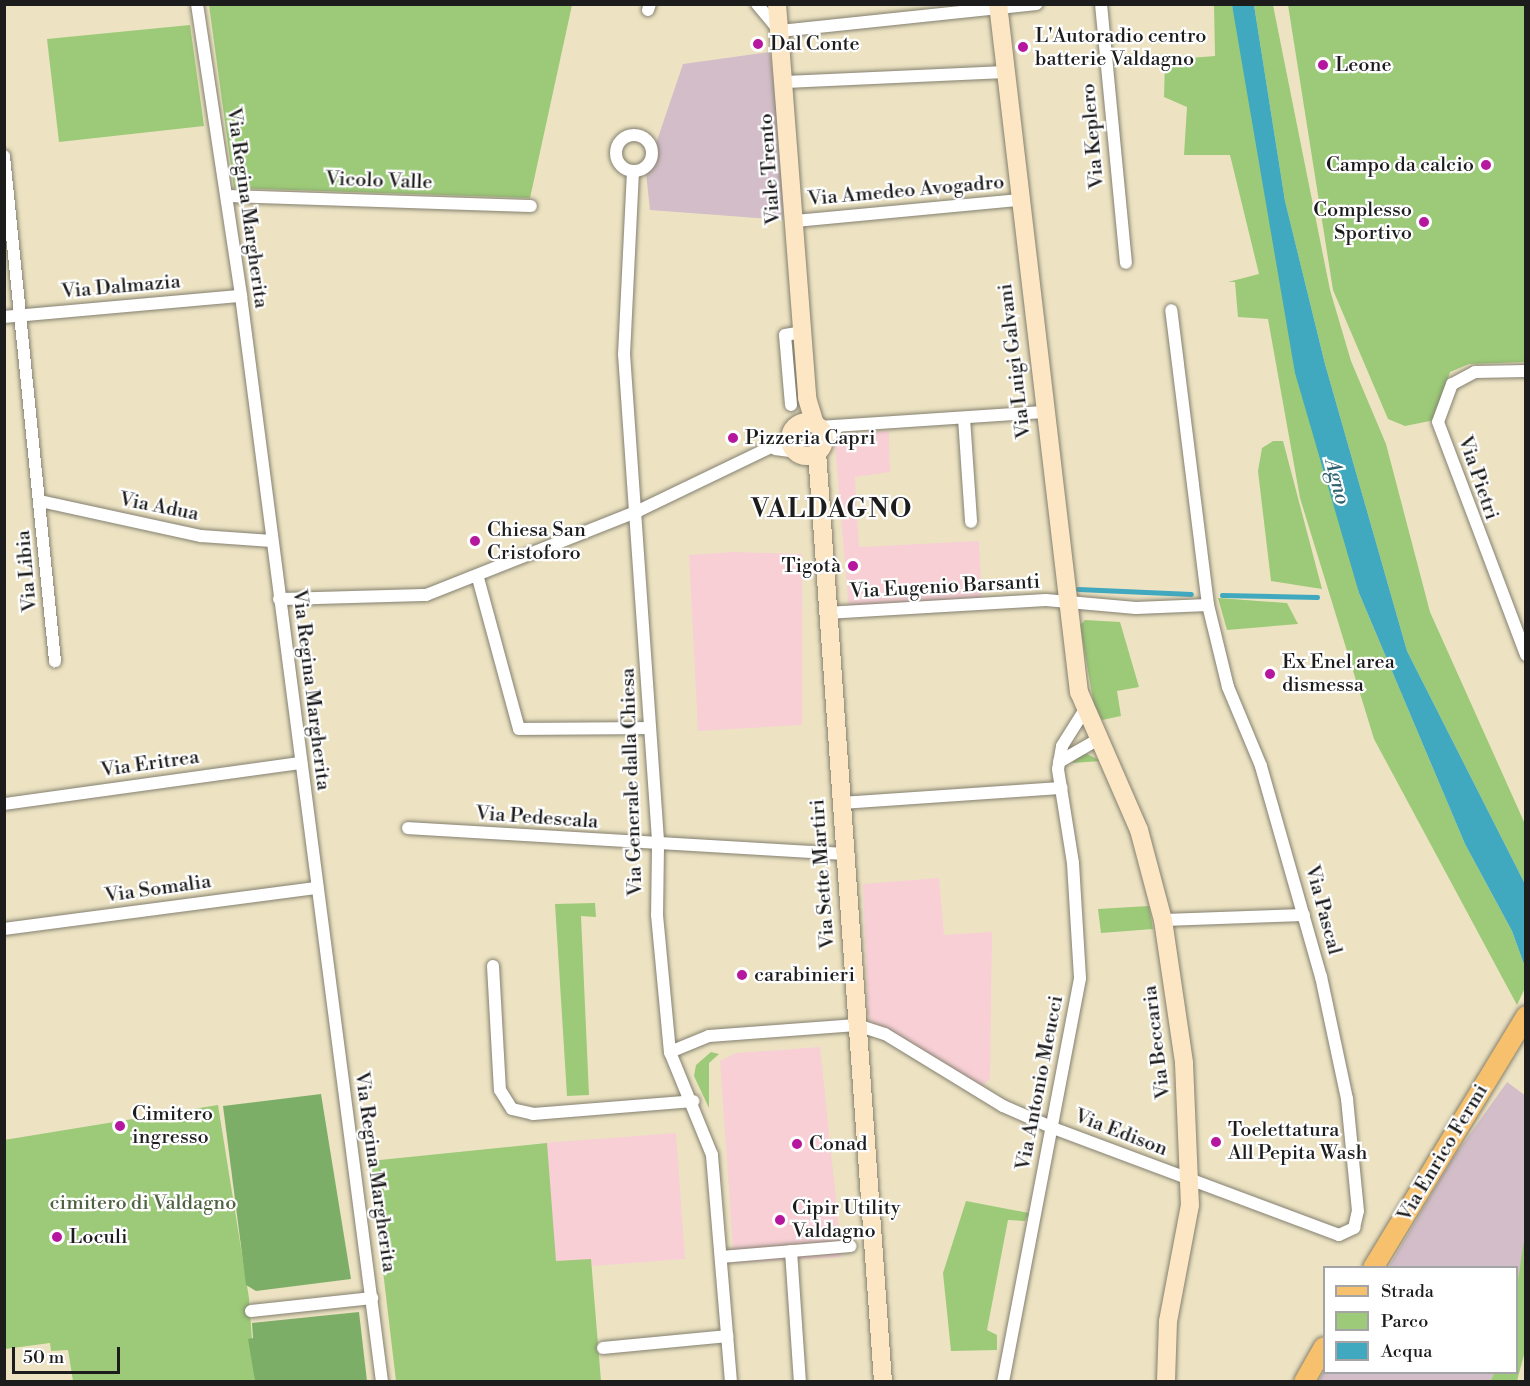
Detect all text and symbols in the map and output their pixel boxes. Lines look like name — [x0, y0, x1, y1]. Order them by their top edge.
place label: L'Autoradio centro batterie Valdagno — [1035, 24, 1207, 71]
place label: Dal Conte — [770, 32, 860, 56]
marker: Dal Conte — [751, 37, 765, 51]
marker: L'Autoradio centro batterie Valdagno — [1016, 40, 1030, 54]
place label: Leone — [1335, 53, 1392, 77]
marker: Leone — [1316, 58, 1330, 72]
street label: Via Keplero — [1076, 82, 1110, 190]
street label: Via Regina Margherita — [221, 106, 273, 310]
street label: Viale Trento — [754, 112, 786, 226]
place label: Campo da calcio — [1326, 153, 1474, 177]
marker: Campo da calcio — [1479, 158, 1493, 172]
street label: Vicolo Valle — [325, 167, 433, 195]
street label: Via Amedeo Avogadro — [807, 170, 1005, 212]
place label: Complesso Sportivo — [1313, 198, 1412, 245]
marker: Complesso Sportivo — [1417, 215, 1431, 229]
street label: Via Dalmazia — [60, 270, 182, 304]
street label: Via Luigi Galvani — [994, 282, 1036, 440]
place label: Pizzeria Capri — [745, 426, 876, 450]
marker: Pizzeria Capri — [726, 431, 740, 445]
street label: Via Pietri — [1452, 433, 1504, 523]
water label: Agno — [1319, 457, 1355, 507]
street label: Via Adua — [117, 488, 201, 526]
district label: VALDAGNO — [751, 494, 913, 526]
place label: Chiesa San Cristoforo — [487, 518, 586, 565]
street label: Via Libia — [11, 529, 43, 613]
marker: Chiesa San Cristoforo — [468, 534, 482, 548]
place label: Tigotà — [782, 554, 841, 578]
marker: Tigotà — [846, 559, 860, 573]
street label: Via Eugenio Barsanti — [849, 570, 1041, 604]
street label: Via Regina Margherita — [287, 588, 335, 792]
place label: Ex Enel area dismessa — [1282, 650, 1395, 697]
street label: Via Generale dalla Chiesa — [616, 667, 648, 897]
marker: Ex Enel area dismessa — [1263, 667, 1277, 681]
street label: Via Eritrea — [99, 745, 201, 783]
street label: Via Sette Martiri — [806, 798, 840, 950]
street label: Via Pedescala — [475, 802, 599, 834]
street label: Via Pascal — [1300, 863, 1346, 957]
street label: Via Somalia — [103, 870, 213, 908]
place label: carabinieri — [754, 963, 855, 987]
marker: carabinieri — [735, 968, 749, 982]
street label: Via Beccaria — [1138, 984, 1176, 1100]
street label: Via Antonio Meucci — [1011, 994, 1069, 1172]
street label: Via Regina Margherita — [349, 1070, 401, 1274]
street label: Via Enrico Fermi — [1393, 1080, 1493, 1226]
place label: Cimitero ingresso — [132, 1102, 213, 1149]
street label: Via Edison — [1071, 1104, 1171, 1162]
place label: Toelettatura All Pepita Wash — [1228, 1118, 1367, 1165]
marker: Cimitero ingresso — [113, 1119, 127, 1133]
place label: Conad — [809, 1132, 867, 1156]
marker: Toelettatura All Pepita Wash — [1209, 1135, 1223, 1149]
marker: Conad — [790, 1137, 804, 1151]
park label: cimitero di Valdagno — [49, 1191, 237, 1215]
place label: Cipir Utility Valdagno — [792, 1196, 900, 1243]
marker: Cipir Utility Valdagno — [773, 1213, 787, 1227]
place label: Loculi — [69, 1225, 127, 1249]
marker: Loculi — [50, 1230, 64, 1244]
legend — [1323, 1266, 1518, 1374]
text: Strada — [1381, 1280, 1434, 1303]
text: Parco — [1381, 1310, 1428, 1333]
scale bar — [15, 1335, 123, 1373]
text: Acqua — [1381, 1340, 1432, 1363]
text: 50 m — [23, 1346, 64, 1369]

